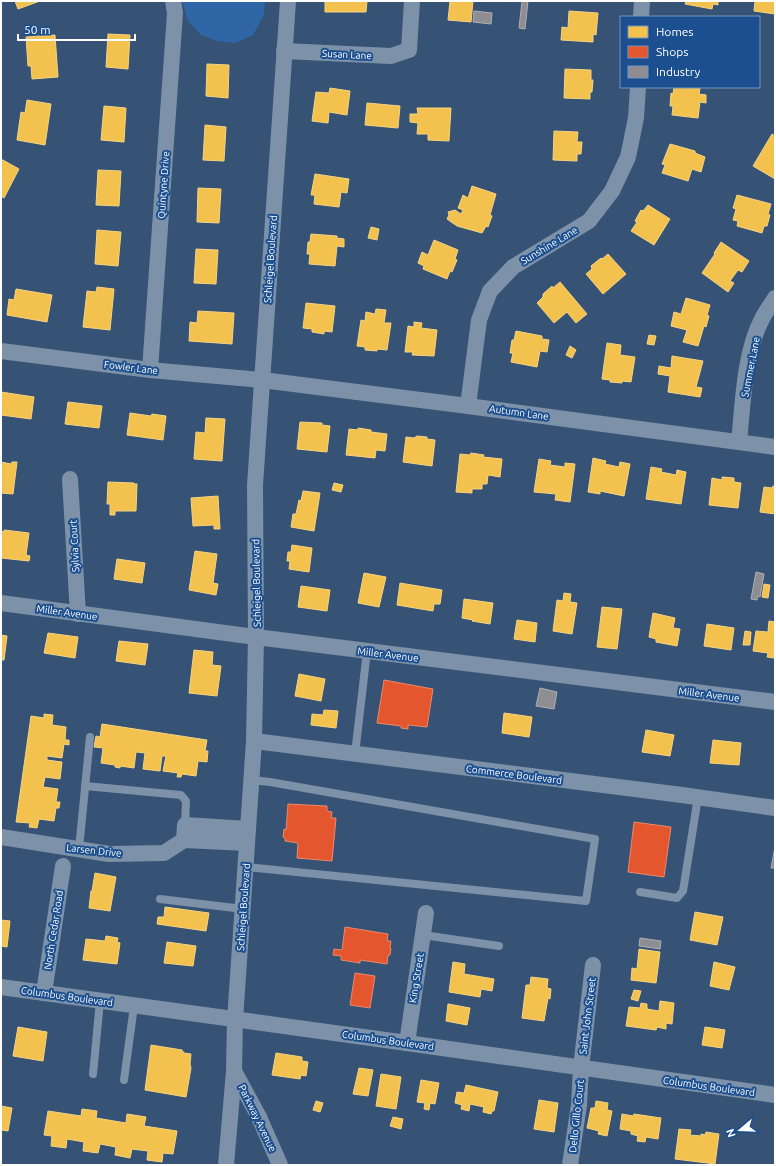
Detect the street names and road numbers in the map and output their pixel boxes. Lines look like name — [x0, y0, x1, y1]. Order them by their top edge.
street label: Susan Lane — [322, 48, 372, 61]
street label: Quintyne Drive — [156, 151, 171, 219]
street label: Schleigel Boulevard — [262, 215, 279, 303]
street label: Sunshine Lane — [519, 224, 580, 267]
street label: Summer Lane — [739, 336, 762, 398]
street label: Fowler Lane — [103, 359, 159, 376]
street label: Autumn Lane — [488, 403, 549, 422]
street label: Sylvia Court — [68, 519, 81, 573]
street label: Schleigel Boulevard — [250, 539, 263, 627]
street label: Miller Avenue — [36, 603, 98, 622]
street label: Miller Avenue — [357, 645, 419, 664]
street label: Miller Avenue — [678, 685, 740, 704]
street label: Commerce Boulevard — [465, 763, 563, 786]
street label: Larsen Drive — [66, 842, 122, 859]
street label: Schleigel Boulevard — [235, 863, 252, 951]
street label: North Cedar Road — [42, 889, 65, 971]
street label: King Street — [407, 952, 426, 1004]
street label: Saint John Street — [577, 977, 598, 1055]
street label: Columbus Boulevard — [20, 985, 114, 1008]
street label: Columbus Boulevard — [341, 1029, 435, 1052]
street label: Columbus Boulevard — [662, 1075, 756, 1098]
street label: Dello Gillo Court — [567, 1079, 586, 1153]
street label: Parkway Avenue — [236, 1083, 279, 1154]

